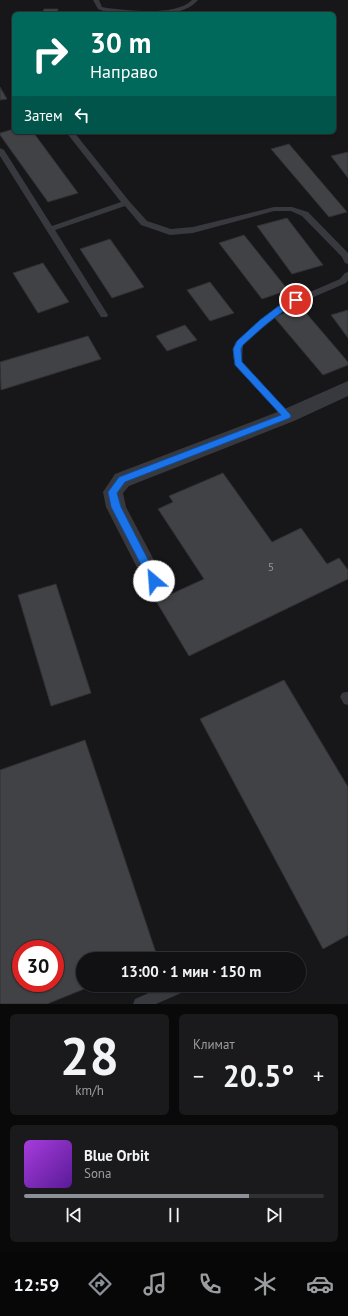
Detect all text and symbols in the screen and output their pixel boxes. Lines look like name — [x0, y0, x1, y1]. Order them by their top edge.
text: 30 m — [90, 24, 151, 61]
icon: right — [24, 28, 76, 80]
text: Направо — [90, 60, 158, 83]
icon: left — [71, 104, 93, 126]
text: Затем — [24, 106, 63, 125]
pin — [279, 283, 313, 317]
icon: arrive — [285, 289, 307, 311]
house number: 5 — [268, 559, 274, 574]
position arrow — [133, 560, 175, 602]
speed limit sign: 30 — [12, 940, 64, 992]
text: 13:00 · 1 мин · 150 m — [121, 962, 261, 981]
text: 28 — [60, 1022, 119, 1089]
text: Климат — [193, 1036, 235, 1053]
text: 20.5° — [223, 1056, 294, 1095]
text: − — [193, 1062, 204, 1090]
text: + — [313, 1062, 324, 1090]
text: km/h — [75, 1082, 104, 1099]
text: Blue Orbit — [84, 1146, 149, 1165]
text: Sona — [84, 1165, 111, 1182]
icon: previous — [63, 1204, 85, 1226]
icon: pause — [163, 1204, 185, 1226]
icon: next — [263, 1204, 285, 1226]
icon: directions — [86, 1270, 114, 1298]
icon: music — [141, 1270, 169, 1298]
icon: phone — [196, 1270, 224, 1298]
icon: climate — [251, 1270, 279, 1298]
icon: car — [306, 1270, 334, 1298]
text: 12:59 — [14, 1273, 59, 1296]

